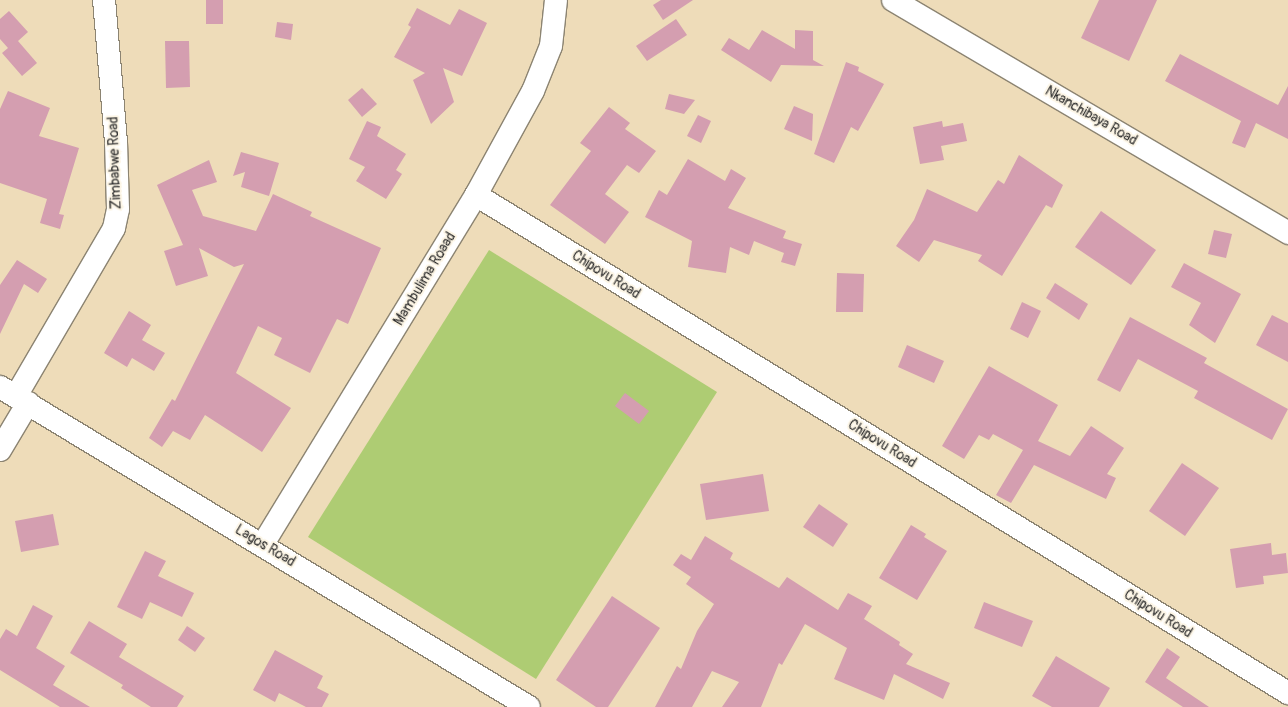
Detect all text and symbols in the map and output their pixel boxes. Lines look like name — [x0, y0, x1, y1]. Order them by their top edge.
street label: Nkanchibaya Road — [1042, 83, 1140, 149]
street label: Zimbabwe Road — [105, 116, 125, 210]
street label: Mambulima Roaad — [391, 229, 459, 329]
street label: Chipovu Road — [569, 247, 643, 303]
street label: Chipovu Road — [845, 416, 919, 472]
street label: Lagos Road — [232, 521, 298, 571]
street label: Chipovu Road — [1121, 586, 1195, 642]

